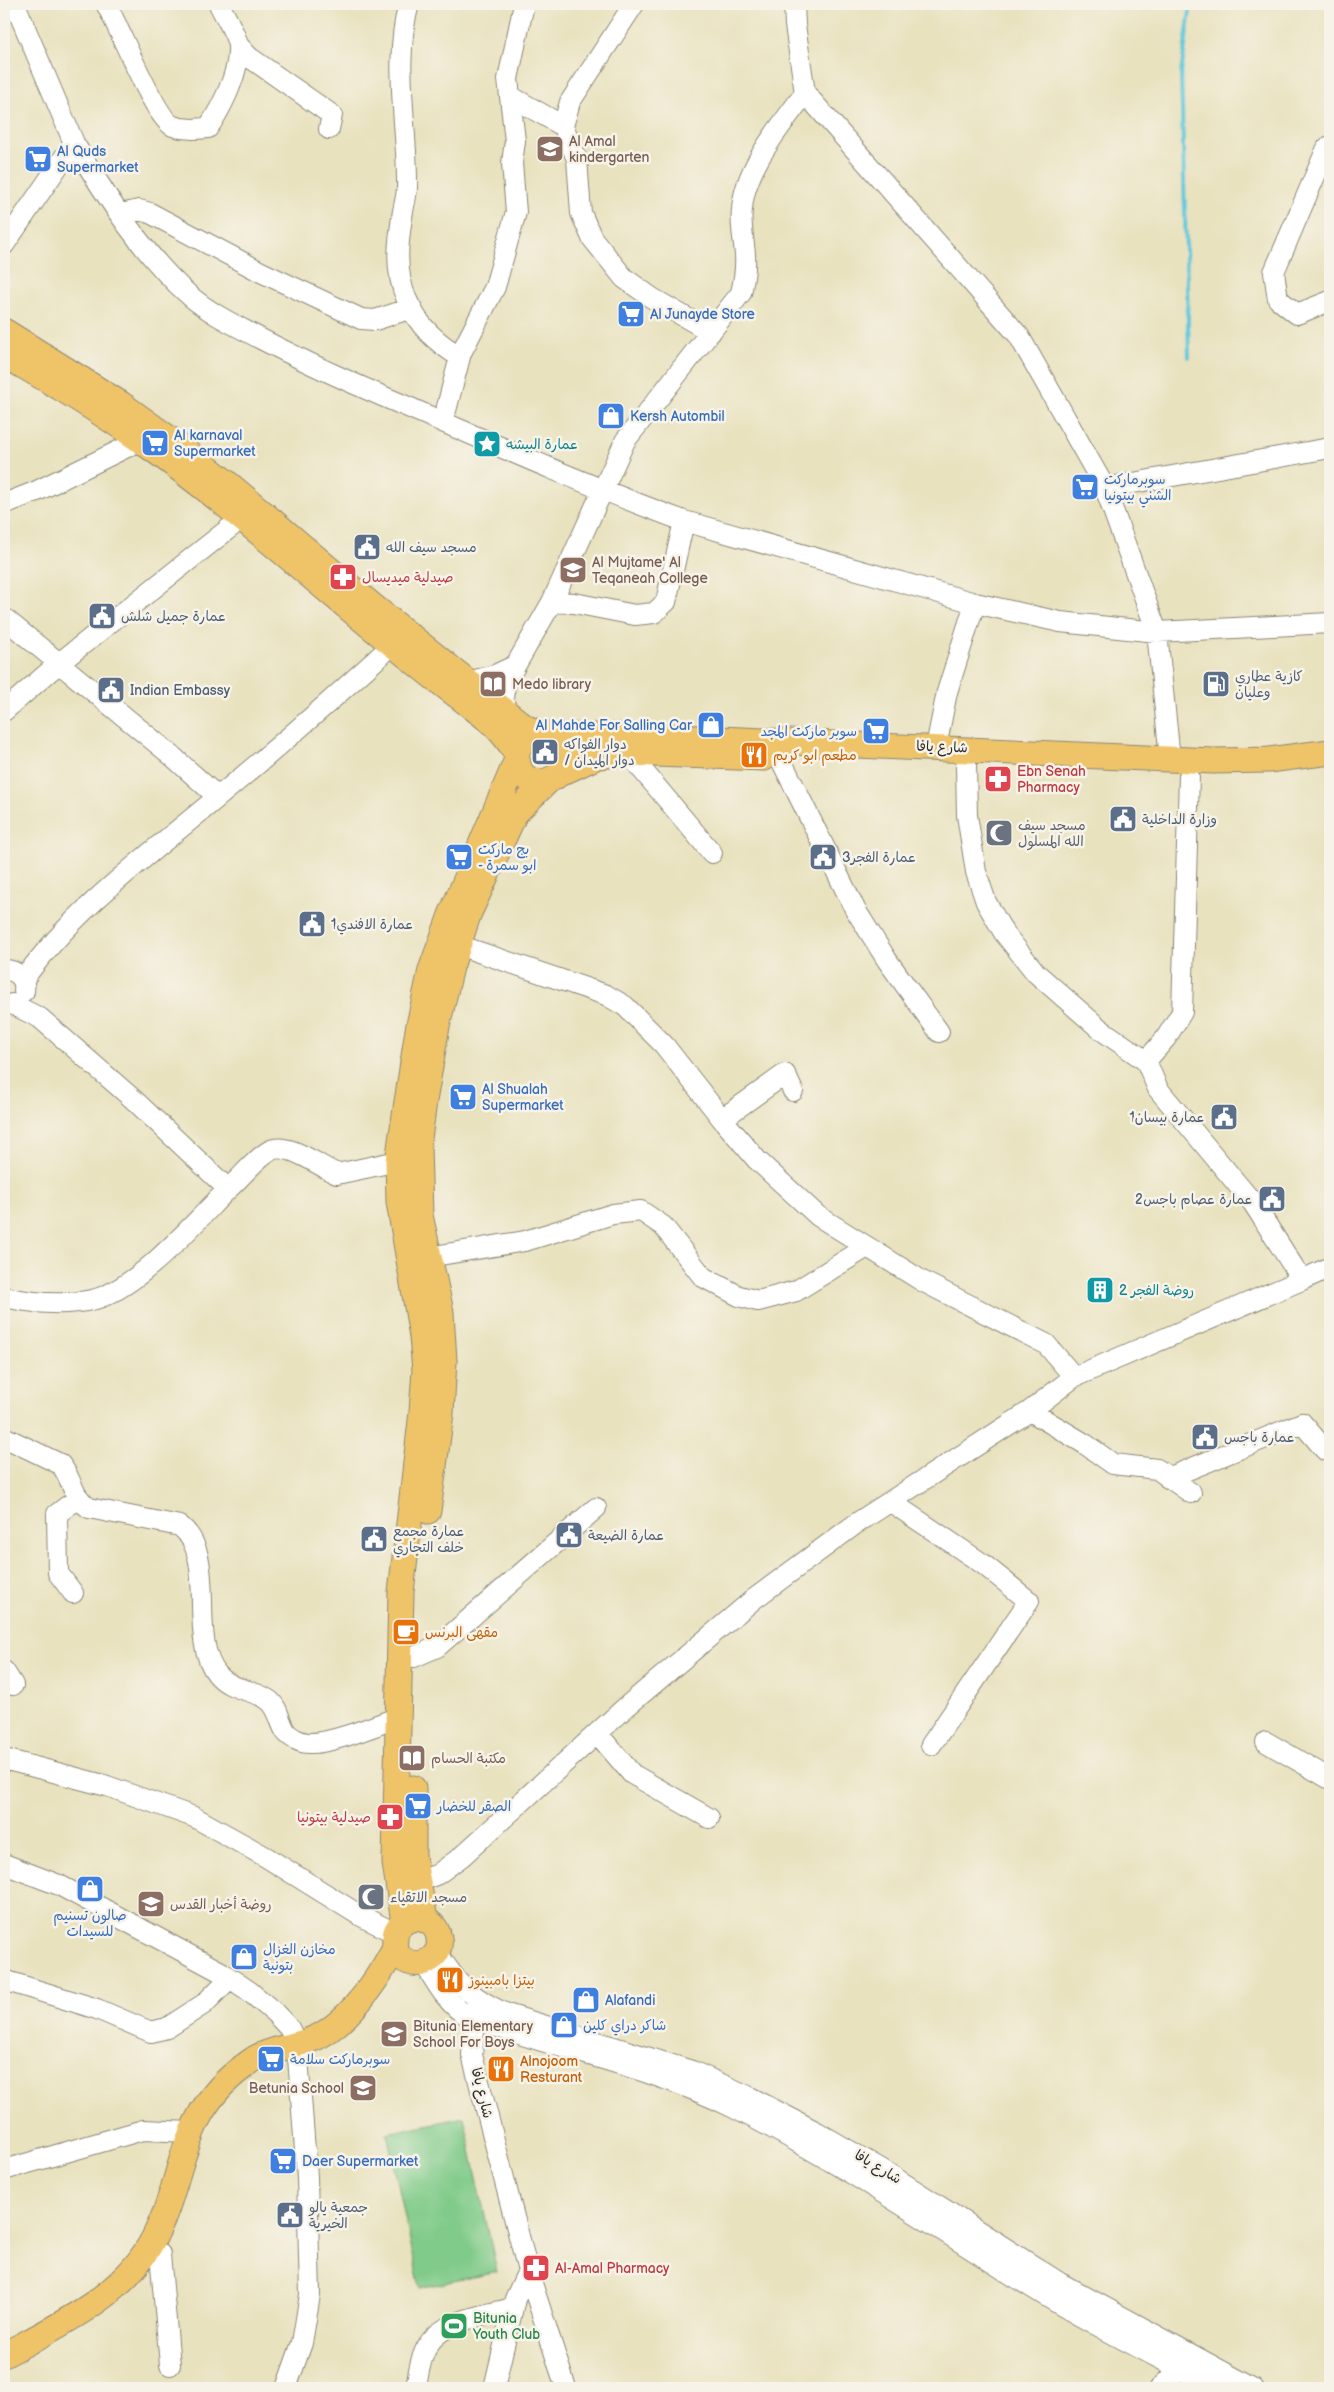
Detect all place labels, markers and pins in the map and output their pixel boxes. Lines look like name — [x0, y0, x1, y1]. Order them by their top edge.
place label: Al Amal kindergarten — [569, 133, 650, 166]
school or university icon: Al Amal kindergarten — [535, 134, 565, 164]
place label: Al Quds Supermarket — [57, 143, 139, 176]
supermarket icon: Al Quds Supermarket — [23, 144, 53, 174]
supermarket icon: Al Junayde Store — [616, 299, 646, 329]
place label: Al Junayde Store — [650, 306, 755, 323]
shop icon: Kersh Autombil — [596, 401, 626, 431]
place label: Kersh Autombil — [630, 408, 725, 425]
place label: Al karnaval Supermarket — [174, 427, 256, 460]
supermarket icon: Al karnaval Supermarket — [140, 428, 170, 458]
place icon: عمارة البيشه — [472, 429, 502, 459]
place label: عمارة البيشه — [506, 436, 578, 453]
place label: سوبرماركت الشني بيتونيا — [1104, 471, 1172, 508]
supermarket icon: سوبرماركت الشني بيتونيا — [1070, 472, 1100, 502]
public building icon: مسجد سيف الله — [352, 532, 382, 562]
place label: مسجد سيف الله — [386, 539, 477, 556]
place label: Al Mujtame' Al Teqaneah College — [592, 554, 708, 587]
school or university icon: Al Mujtame' Al Teqaneah College — [558, 555, 588, 585]
pharmacy icon: صيدلية ميديسال — [328, 562, 358, 592]
place label: صيدلية ميديسال — [362, 569, 453, 586]
public building icon: عمارة جميل شلش — [87, 601, 117, 631]
place label: عمارة جميل شلش — [121, 608, 226, 625]
place label: كازية عطاري وعليان — [1235, 668, 1303, 701]
library icon: Medo library — [478, 669, 508, 699]
fuel station icon: كازية عطاري وعليان — [1201, 669, 1231, 699]
public building icon: Indian Embassy — [96, 675, 126, 705]
place label: Medo library — [512, 676, 592, 693]
place label: Indian Embassy — [130, 682, 231, 699]
shop icon: Al Mahde For Salling Car — [696, 710, 726, 740]
supermarket icon: سوبر ماركت المجد — [861, 716, 891, 746]
place label: Al Mahde For Salling Car — [536, 717, 693, 734]
place label: سوبر ماركت المجد — [760, 723, 857, 740]
place label: دوار الفواكه / دوار الميدان — [564, 736, 635, 769]
public building icon: دوار الفواكه / دوار الميدان — [530, 737, 560, 767]
restaurant icon: مطعم ابو كريم — [739, 740, 769, 770]
place label: مطعم ابو كريم — [773, 747, 857, 766]
place label: Ebn Senah Pharmacy — [1017, 763, 1086, 796]
pharmacy icon: Ebn Senah Pharmacy — [983, 764, 1013, 794]
public building icon: وزارة الداخلية — [1108, 804, 1138, 834]
place label: وزارة الداخلية — [1142, 811, 1217, 828]
place label: مسجد سيف الله المسلول — [1018, 817, 1086, 851]
mosque icon: مسجد سيف الله المسلول — [984, 818, 1014, 848]
place label: بج ماركت - ابو سمرة — [478, 841, 536, 874]
supermarket icon: بج ماركت - ابو سمرة — [444, 842, 474, 872]
public building icon: عمارة الفجر3 — [808, 842, 838, 872]
place label: عمارة الفجر3 — [842, 849, 916, 866]
public building icon: عمارة الافندي1 — [297, 909, 327, 939]
place label: عمارة الافندي1 — [331, 916, 414, 935]
place label: Al Shualah Supermarket — [482, 1081, 564, 1114]
supermarket icon: Al Shualah Supermarket — [448, 1082, 478, 1112]
public building icon: عمارة بيسان1 — [1209, 1102, 1239, 1132]
place label: عمارة بيسان1 — [1129, 1109, 1205, 1126]
public building icon: عمارة عصام باجس2 — [1257, 1184, 1287, 1214]
place label: عمارة عصام باجس2 — [1135, 1191, 1253, 1210]
building icon: روضة الفجر 2 — [1085, 1275, 1115, 1305]
place label: روضة الفجر 2 — [1119, 1282, 1194, 1299]
public building icon: عمارة باجس — [1190, 1422, 1220, 1452]
place label: عمارة باجس — [1224, 1429, 1295, 1446]
public building icon: عمارة الضيعة — [554, 1520, 584, 1550]
place label: عمارة مجمع خلف التجاري — [393, 1523, 465, 1558]
public building icon: عمارة مجمع خلف التجاري — [359, 1524, 389, 1554]
place label: عمارة الضيعة — [588, 1527, 665, 1544]
cafe icon: مقهى البرنس — [391, 1617, 421, 1647]
place label: مقهى البرنس — [425, 1624, 498, 1641]
library icon: مكتبة الحسام — [397, 1743, 427, 1773]
place label: مكتبة الحسام — [431, 1750, 506, 1769]
supermarket icon: الصقر للخضار — [403, 1791, 433, 1821]
place label: الصقر للخضار — [436, 1798, 511, 1815]
pharmacy icon: صيدلية بيتونيا — [375, 1802, 405, 1832]
place label: صيدلية بيتونيا — [297, 1809, 371, 1826]
shop icon: صالون تسنيم للسيدات — [75, 1874, 105, 1904]
mosque icon: مسجد الاتقياء — [356, 1882, 386, 1912]
school or university icon: روضة أخبار القدس — [136, 1889, 166, 1919]
place label: مسجد الاتقياء — [390, 1889, 467, 1906]
place label: روضة أخبار القدس — [170, 1896, 272, 1913]
place label: صالون تسنيم للسيدات — [53, 1907, 127, 1940]
place label: مخازن الغزال بتونية — [263, 1941, 336, 1974]
shop icon: مخازن الغزال بتونية — [229, 1942, 259, 1972]
restaurant icon: بيتزا بامبينوز — [435, 1965, 465, 1995]
place label: بيتزا بامبينوز — [468, 1972, 535, 1990]
shop icon: Alafandi — [571, 1985, 601, 2015]
place label: Alafandi — [605, 1992, 655, 2009]
shop icon: شاكر دراي كلين — [549, 2010, 579, 2040]
place label: شاكر دراي كلين — [583, 2017, 666, 2036]
place label: Bitunia Elementary School For Boys — [413, 2018, 534, 2051]
school or university icon: Bitunia Elementary School For Boys — [379, 2019, 409, 2049]
supermarket icon: سوبرماركت سلامة — [256, 2044, 286, 2074]
place label: سوبرماركت سلامة — [290, 2051, 390, 2068]
place label: Alnojoom Resturant — [520, 2053, 583, 2086]
restaurant icon: Alnojoom Resturant — [486, 2054, 516, 2084]
school or university icon: Betunia School — [348, 2073, 378, 2103]
place label: Betunia School — [249, 2080, 344, 2097]
supermarket icon: Daer Supermarket — [268, 2146, 298, 2176]
place label: Daer Supermarket — [302, 2153, 419, 2170]
place label: جمعية يالو الخيرية — [308, 2199, 368, 2232]
public building icon: جمعية يالو الخيرية — [275, 2200, 305, 2230]
pharmacy icon: Al-Amal Pharmacy — [521, 2253, 551, 2283]
place label: Al-Amal Pharmacy — [555, 2260, 670, 2277]
place label: Bitunia Youth Club — [472, 2310, 540, 2343]
sports icon: Bitunia Youth Club — [439, 2311, 469, 2341]

